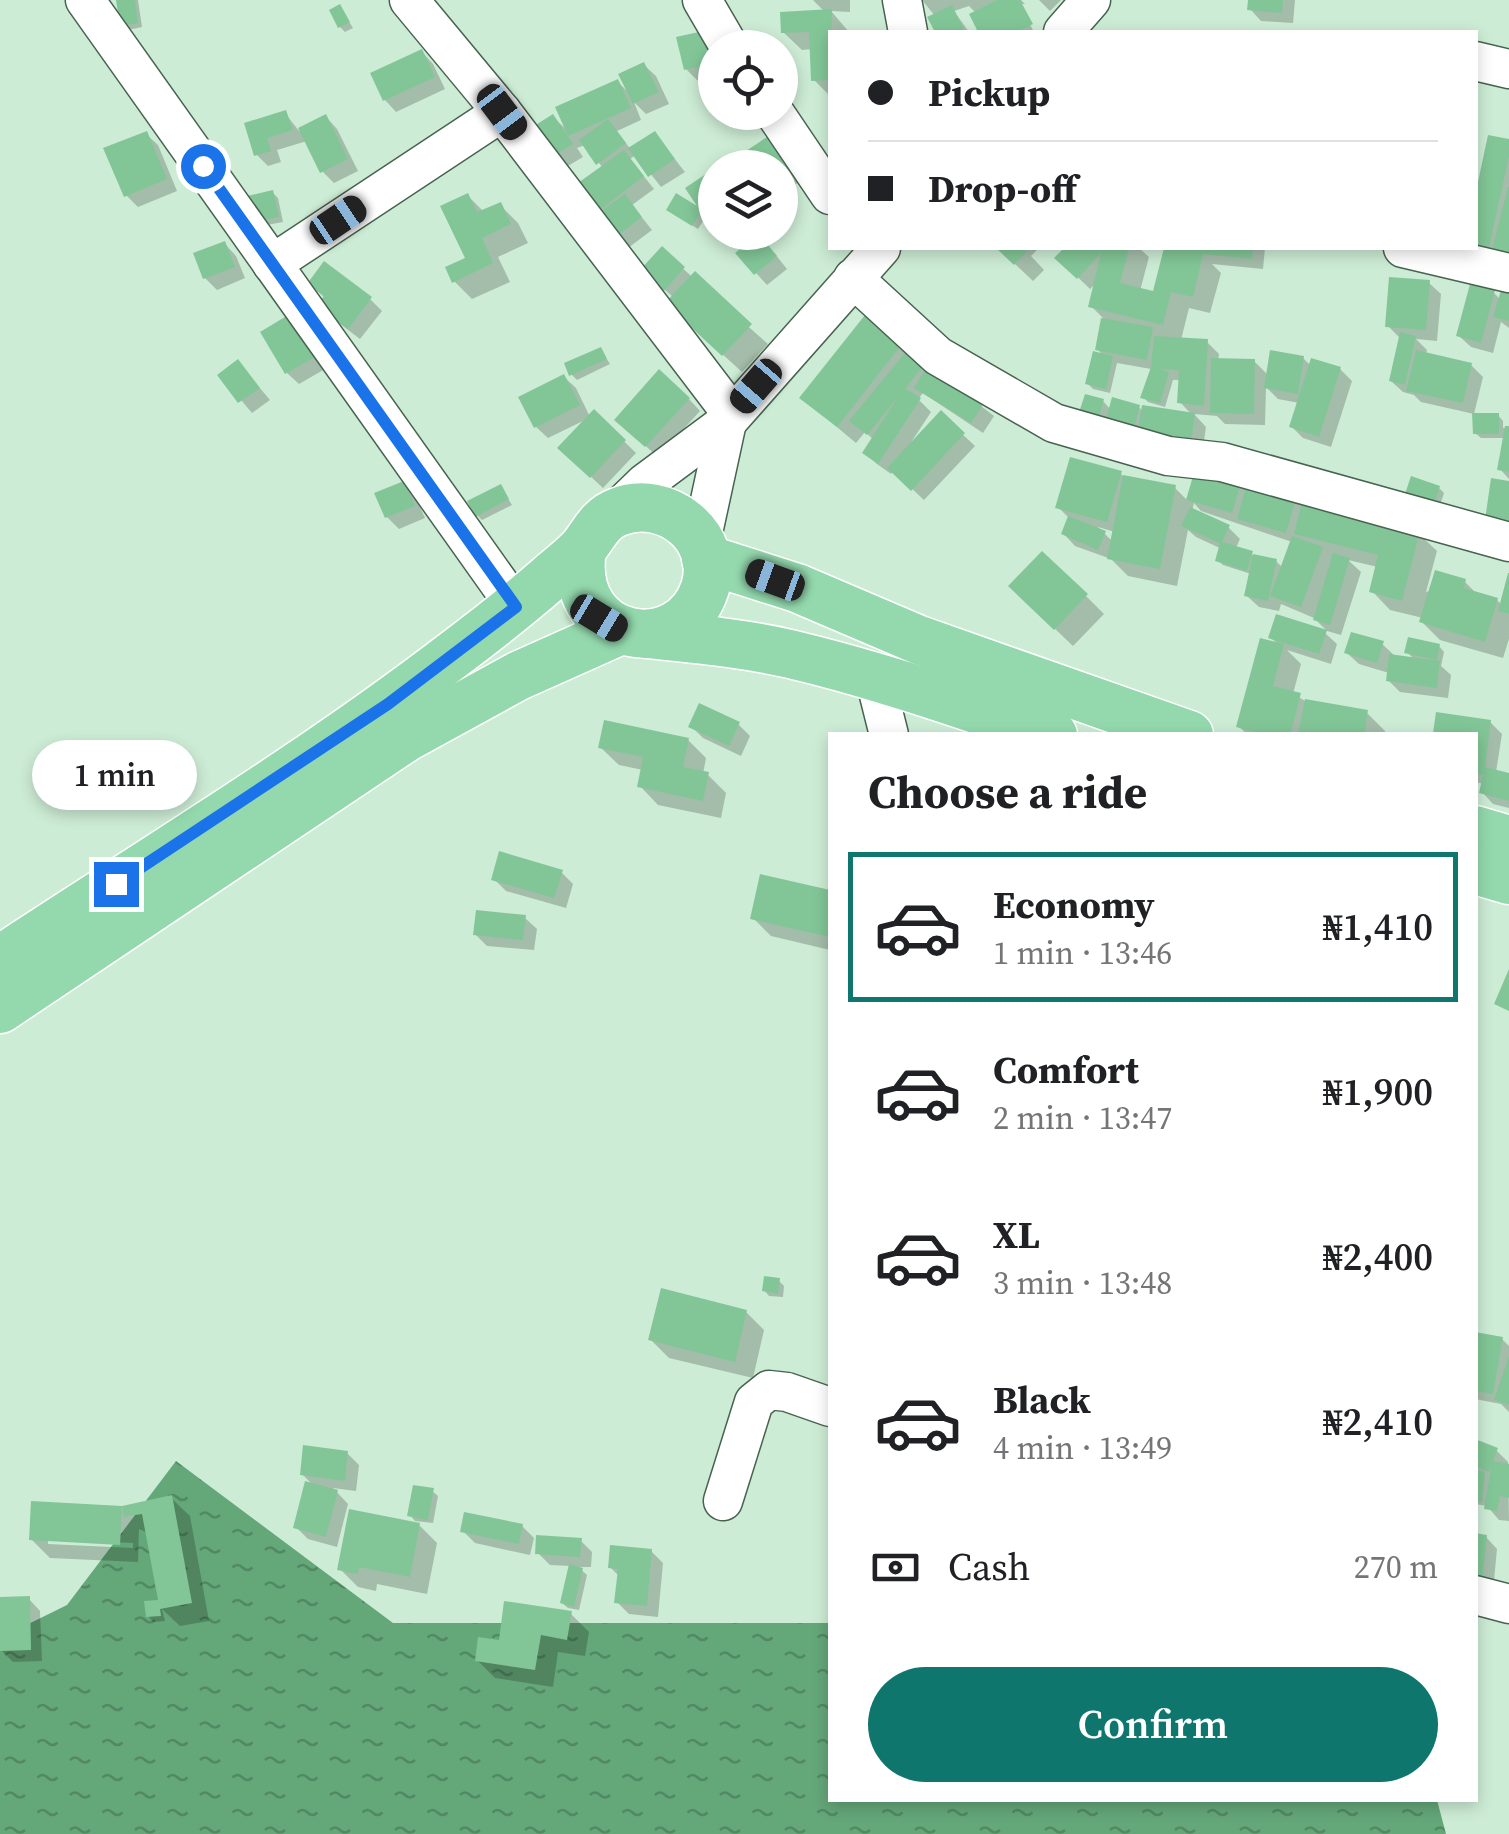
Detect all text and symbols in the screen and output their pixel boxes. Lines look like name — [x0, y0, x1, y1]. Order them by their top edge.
map controls — [698, 30, 798, 250]
button: locate — [698, 30, 798, 130]
text: Pickup — [928, 67, 1050, 119]
car — [472, 79, 532, 145]
route start — [181, 144, 226, 189]
button: layers — [698, 150, 798, 250]
text: Drop-off — [928, 163, 1077, 215]
car — [305, 191, 371, 249]
car — [725, 354, 787, 418]
car — [742, 556, 808, 604]
car — [566, 590, 632, 646]
callout: 1 min — [34, 739, 198, 809]
text: 1 min — [73, 753, 156, 797]
text: Choose a ride — [868, 761, 1147, 823]
route end — [94, 862, 139, 907]
text: Economy — [993, 879, 1155, 931]
icon: car — [873, 882, 963, 972]
text: ₦1,410 — [1323, 901, 1433, 953]
text: 1 min · 13:46 — [993, 931, 1172, 975]
text: Comfort — [993, 1044, 1139, 1096]
icon: car — [873, 1047, 963, 1137]
text: ₦1,900 — [1323, 1066, 1433, 1118]
text: 2 min · 13:47 — [993, 1096, 1172, 1140]
text: XL — [993, 1209, 1040, 1261]
icon: car — [873, 1212, 963, 1302]
text: ₦2,400 — [1323, 1231, 1433, 1283]
text: 3 min · 13:48 — [993, 1261, 1172, 1305]
text: Black — [993, 1374, 1091, 1426]
icon: car — [873, 1377, 963, 1467]
text: ₦2,410 — [1323, 1396, 1433, 1448]
text: 4 min · 13:49 — [993, 1426, 1172, 1470]
icon: cash — [868, 1540, 923, 1595]
text: Cash — [948, 1541, 1030, 1593]
text: 270 m — [1354, 1545, 1438, 1589]
button: Confirm — [868, 1667, 1438, 1782]

